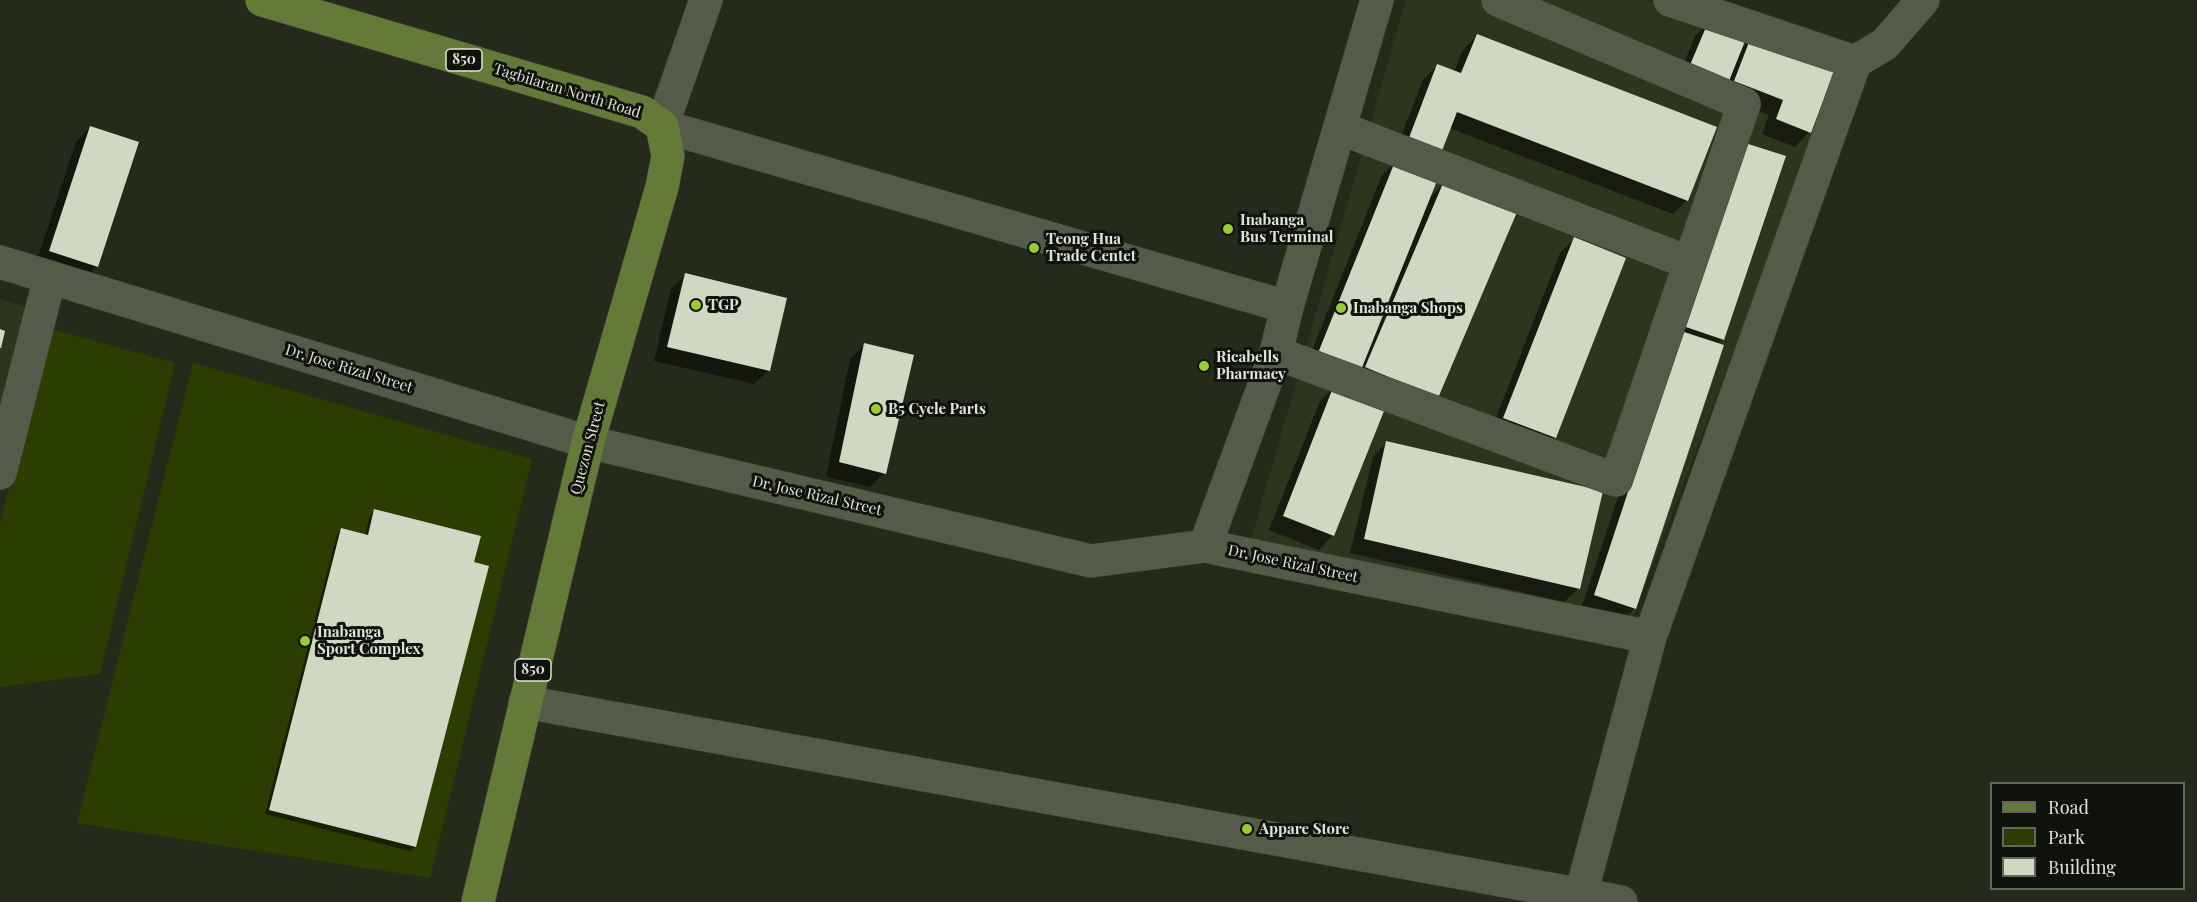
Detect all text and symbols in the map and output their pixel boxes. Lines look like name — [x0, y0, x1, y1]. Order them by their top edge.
road number: 850 — [446, 49, 482, 71]
street label: Tagbilaran North Road — [491, 60, 643, 122]
place label: Inabanga Bus Terminal — [1240, 211, 1333, 246]
marker: Inabanga Bus Terminal — [1221, 222, 1235, 236]
place label: Teong Hua Trade Centet — [1046, 230, 1136, 265]
marker: Teong Hua Trade Centet — [1027, 241, 1041, 255]
place label: TGP — [708, 296, 739, 314]
marker: TGP — [689, 298, 703, 312]
place label: Inabanga Shops — [1353, 299, 1463, 317]
marker: Inabanga Shops — [1334, 301, 1348, 315]
street label: Dr. Jose Rizal Street — [283, 341, 415, 397]
place label: Ricabells Pharmacy — [1216, 348, 1286, 383]
marker: Ricabells Pharmacy — [1197, 359, 1211, 373]
street label: Quezon Street — [567, 399, 609, 497]
place label: B5 Cycle Parts — [888, 400, 986, 418]
marker: B5 Cycle Parts — [869, 402, 883, 416]
street label: Dr. Jose Rizal Street — [750, 472, 884, 520]
street label: Dr. Jose Rizal Street — [1226, 541, 1360, 587]
place label: Inabanga Sport Complex — [317, 623, 421, 658]
marker: Inabanga Sport Complex — [298, 634, 312, 648]
road number: 850 — [515, 659, 551, 681]
legend — [1990, 782, 2185, 890]
text: Road — [2048, 795, 2089, 819]
place label: Appare Store — [1259, 820, 1349, 838]
marker: Appare Store — [1240, 822, 1254, 836]
text: Park — [2048, 825, 2085, 849]
text: Building — [2048, 855, 2116, 879]

